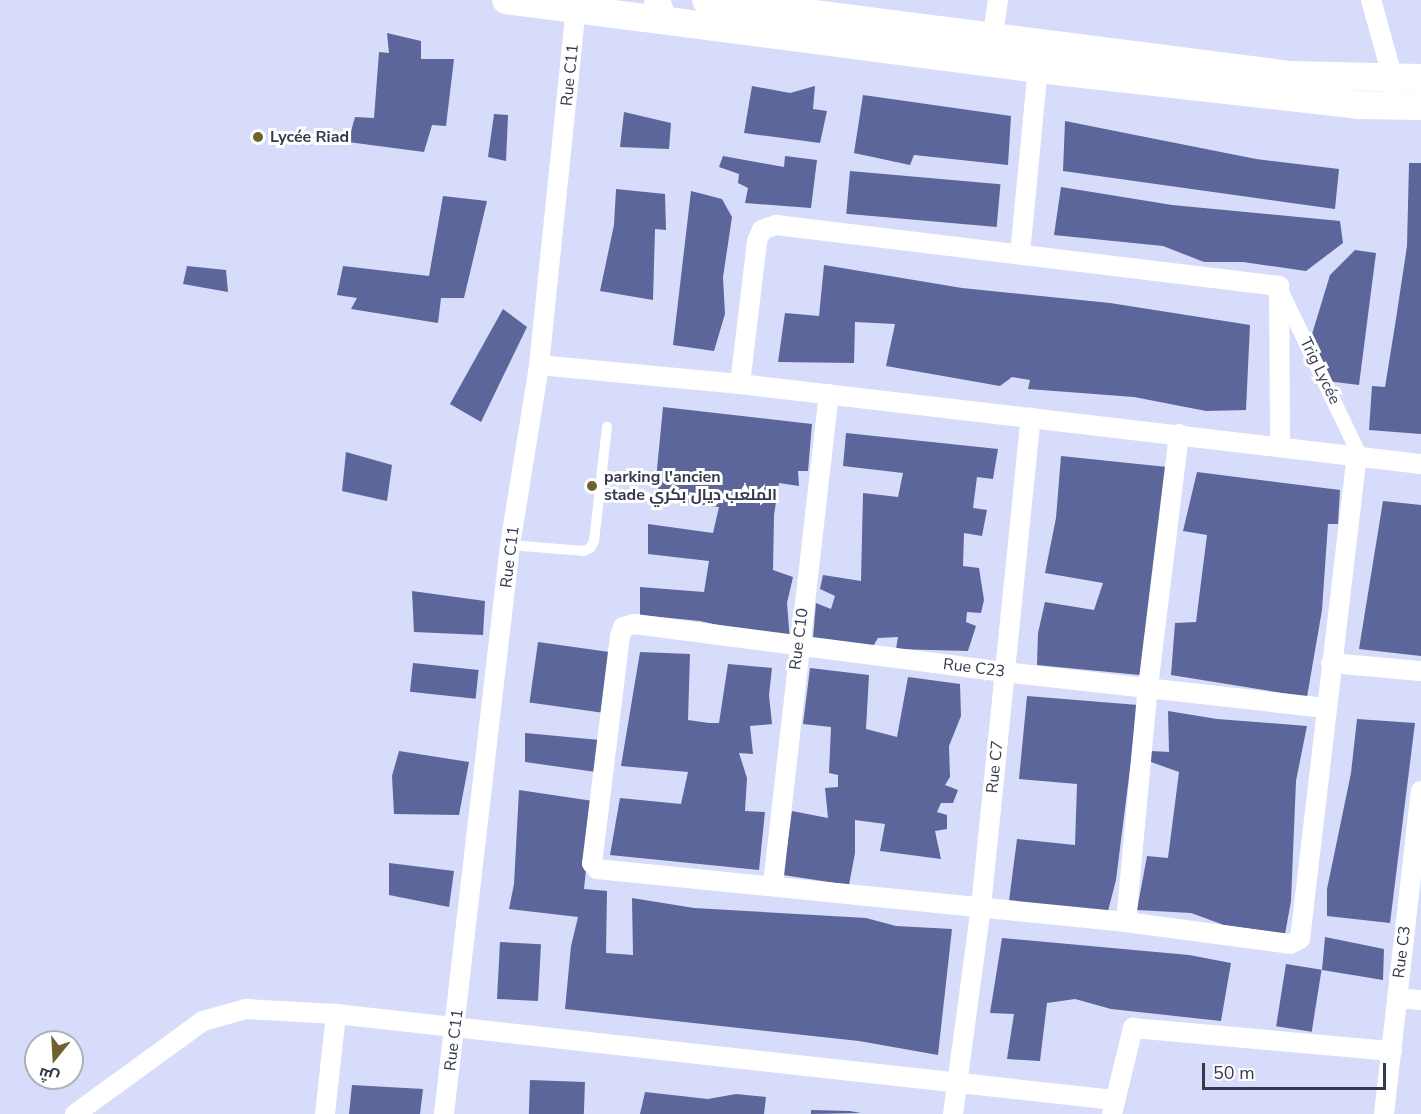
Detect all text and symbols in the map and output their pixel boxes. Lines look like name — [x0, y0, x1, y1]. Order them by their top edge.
street label: Rue C11 — [557, 43, 583, 107]
place label: Lycée Riad — [270, 127, 349, 147]
marker: Lycée Riad — [251, 130, 265, 144]
street label: Trig Lycée — [1296, 335, 1344, 407]
place label: parking l'ancien stade الملعب ديال بكري — [604, 467, 777, 505]
marker: parking l'ancien stade الملعب ديال بكري — [585, 479, 599, 493]
street label: Rue C11 — [497, 525, 523, 589]
street label: Rue C10 — [786, 607, 812, 671]
street label: Rue C23 — [942, 655, 1006, 681]
street label: Rue C7 — [983, 740, 1007, 794]
street label: Rue C3 — [1389, 925, 1415, 979]
street label: Rue C11 — [441, 1008, 467, 1072]
north arrow — [24, 1030, 84, 1090]
scale bar — [1205, 1051, 1390, 1089]
text: 50 m — [1213, 1061, 1255, 1085]
text: ش — [36, 1062, 62, 1089]

